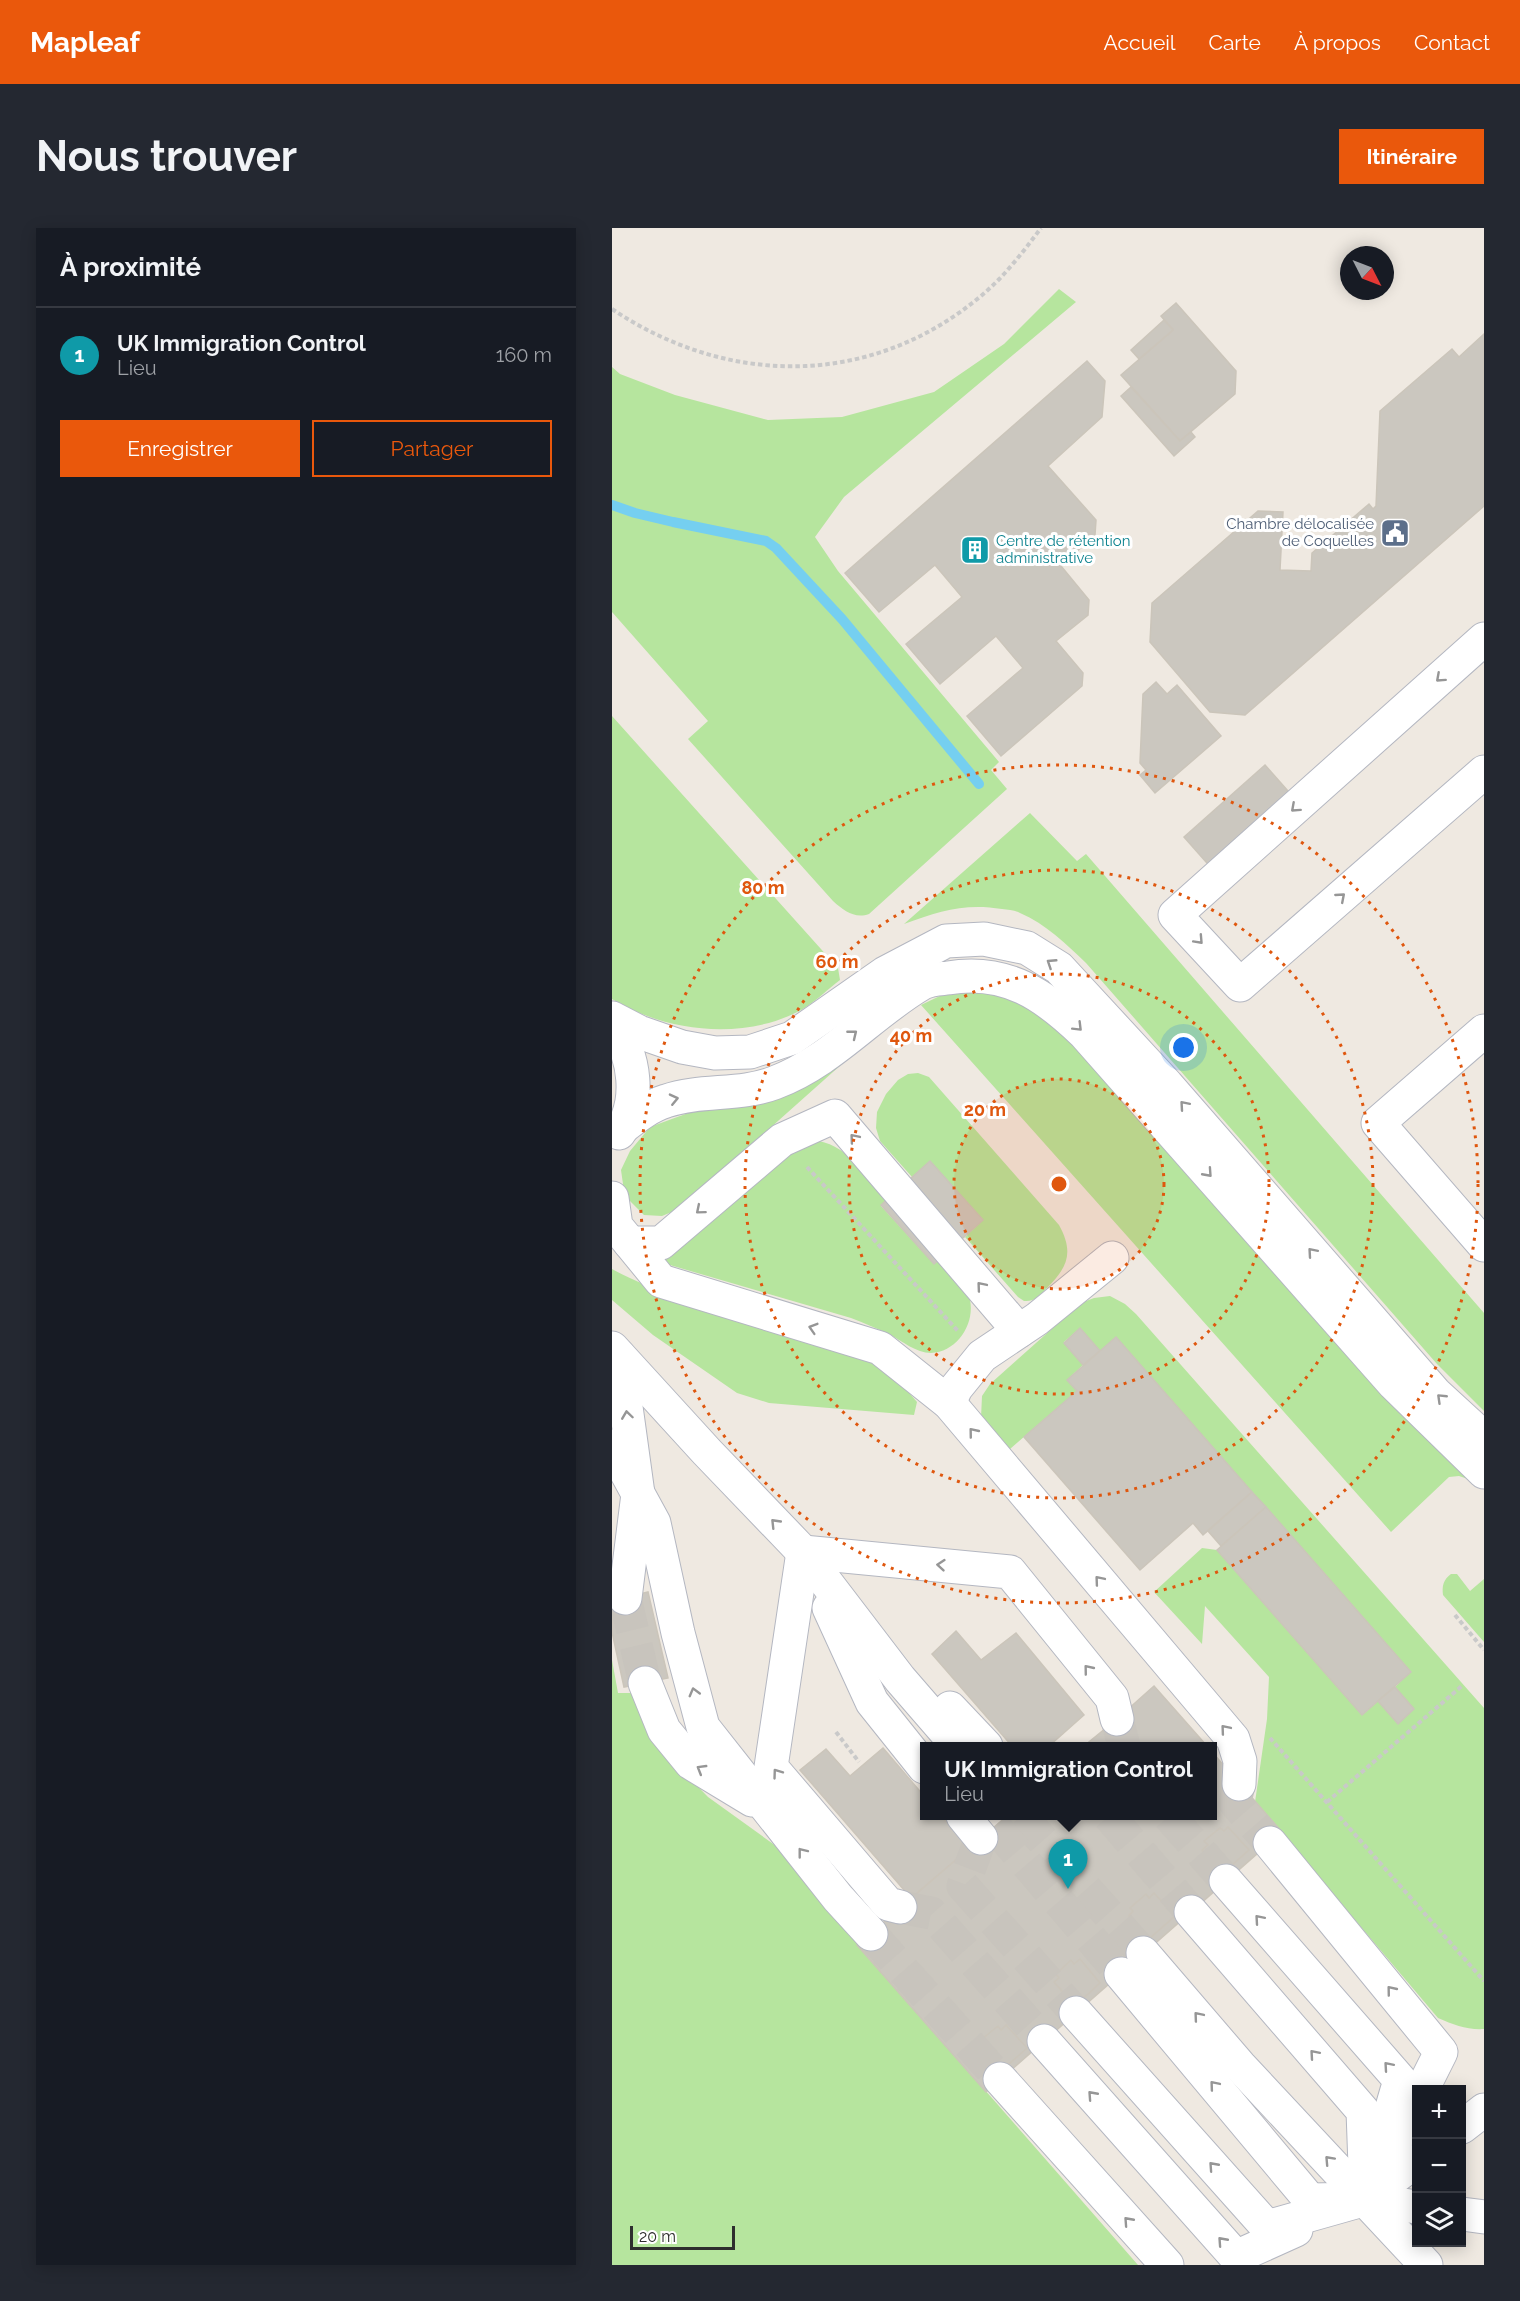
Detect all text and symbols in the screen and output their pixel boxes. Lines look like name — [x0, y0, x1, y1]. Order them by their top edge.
text: Mapleaf — [30, 26, 140, 59]
text: Accueil — [1104, 30, 1176, 55]
text: Carte — [1209, 30, 1261, 55]
text: À propos — [1294, 30, 1381, 55]
text: Contact — [1414, 30, 1490, 55]
button: Itinéraire — [1339, 129, 1484, 184]
text: Nous trouver — [36, 132, 297, 181]
north arrow — [1340, 246, 1394, 300]
text: À proximité — [60, 252, 201, 282]
text: UK Immigration Control — [117, 330, 366, 356]
text: 1 — [75, 343, 84, 367]
text: 160 m — [496, 343, 552, 367]
text: Lieu — [117, 356, 157, 380]
button: Enregistrer — [60, 420, 300, 477]
button: Partager — [312, 420, 552, 477]
place label: Chambre délocalisée de Coquelles — [1226, 515, 1374, 550]
public building icon: Chambre délocalisée de Coquelles — [1379, 517, 1411, 549]
place label: Centre de rétention administrative — [996, 532, 1131, 567]
building icon: Centre de rétention administrative — [959, 534, 991, 566]
one-way arrow — [1437, 671, 1447, 682]
one-way arrow — [1291, 801, 1302, 812]
text: 80 m — [741, 877, 785, 898]
one-way arrow — [1334, 893, 1345, 904]
one-way arrow — [1192, 934, 1203, 944]
text: 60 m — [815, 951, 859, 972]
one-way arrow — [1047, 959, 1058, 970]
one-way arrow — [1071, 1021, 1082, 1031]
text: 40 m — [890, 1025, 932, 1046]
one-way arrow — [846, 1030, 857, 1041]
your location — [1169, 1033, 1198, 1062]
one-way arrow — [669, 1093, 679, 1106]
text: 20 m — [964, 1099, 1006, 1120]
one-way arrow — [1180, 1101, 1191, 1112]
one-way arrow — [850, 1134, 861, 1145]
one-way arrow — [1201, 1166, 1212, 1177]
centre of rings — [1049, 1174, 1069, 1194]
one-way arrow — [696, 1203, 707, 1214]
one-way arrow — [1309, 1248, 1320, 1259]
one-way arrow — [977, 1282, 988, 1293]
one-way arrow — [808, 1323, 819, 1335]
one-way arrow — [1438, 1395, 1449, 1406]
one-way arrow — [621, 1410, 634, 1419]
one-way arrow — [969, 1428, 980, 1439]
one-way arrow — [771, 1519, 782, 1529]
one-way arrow — [936, 1559, 945, 1572]
one-way arrow — [1095, 1576, 1106, 1587]
one-way arrow — [1085, 1665, 1096, 1676]
one-way arrow — [688, 1687, 701, 1697]
one-way arrow — [1221, 1725, 1232, 1736]
popup — [920, 1742, 1217, 1820]
text: UK Immigration Control — [944, 1756, 1193, 1782]
one-way arrow — [697, 1765, 707, 1777]
one-way arrow — [773, 1769, 784, 1780]
text: Lieu — [944, 1782, 984, 1806]
pin: 1 — [1048, 1840, 1088, 1889]
one-way arrow — [798, 1847, 809, 1858]
one-way arrow — [1255, 1915, 1266, 1926]
one-way arrow — [1387, 1986, 1398, 1997]
one-way arrow — [1194, 2012, 1205, 2023]
one-way arrow — [1310, 2050, 1321, 2061]
one-way arrow — [1384, 2062, 1395, 2073]
one-way arrow — [1210, 2081, 1221, 2092]
map controls — [1412, 2085, 1466, 2247]
button: + — [1412, 2085, 1466, 2139]
one-way arrow — [1088, 2091, 1099, 2102]
button: − — [1412, 2139, 1466, 2193]
one-way arrow — [1325, 2157, 1336, 2167]
one-way arrow — [1209, 2162, 1220, 2173]
button: layers — [1412, 2193, 1466, 2247]
one-way arrow — [1124, 2218, 1135, 2228]
scale bar — [630, 2223, 735, 2250]
text: 20 m — [639, 2227, 676, 2246]
one-way arrow — [1218, 2237, 1229, 2248]

